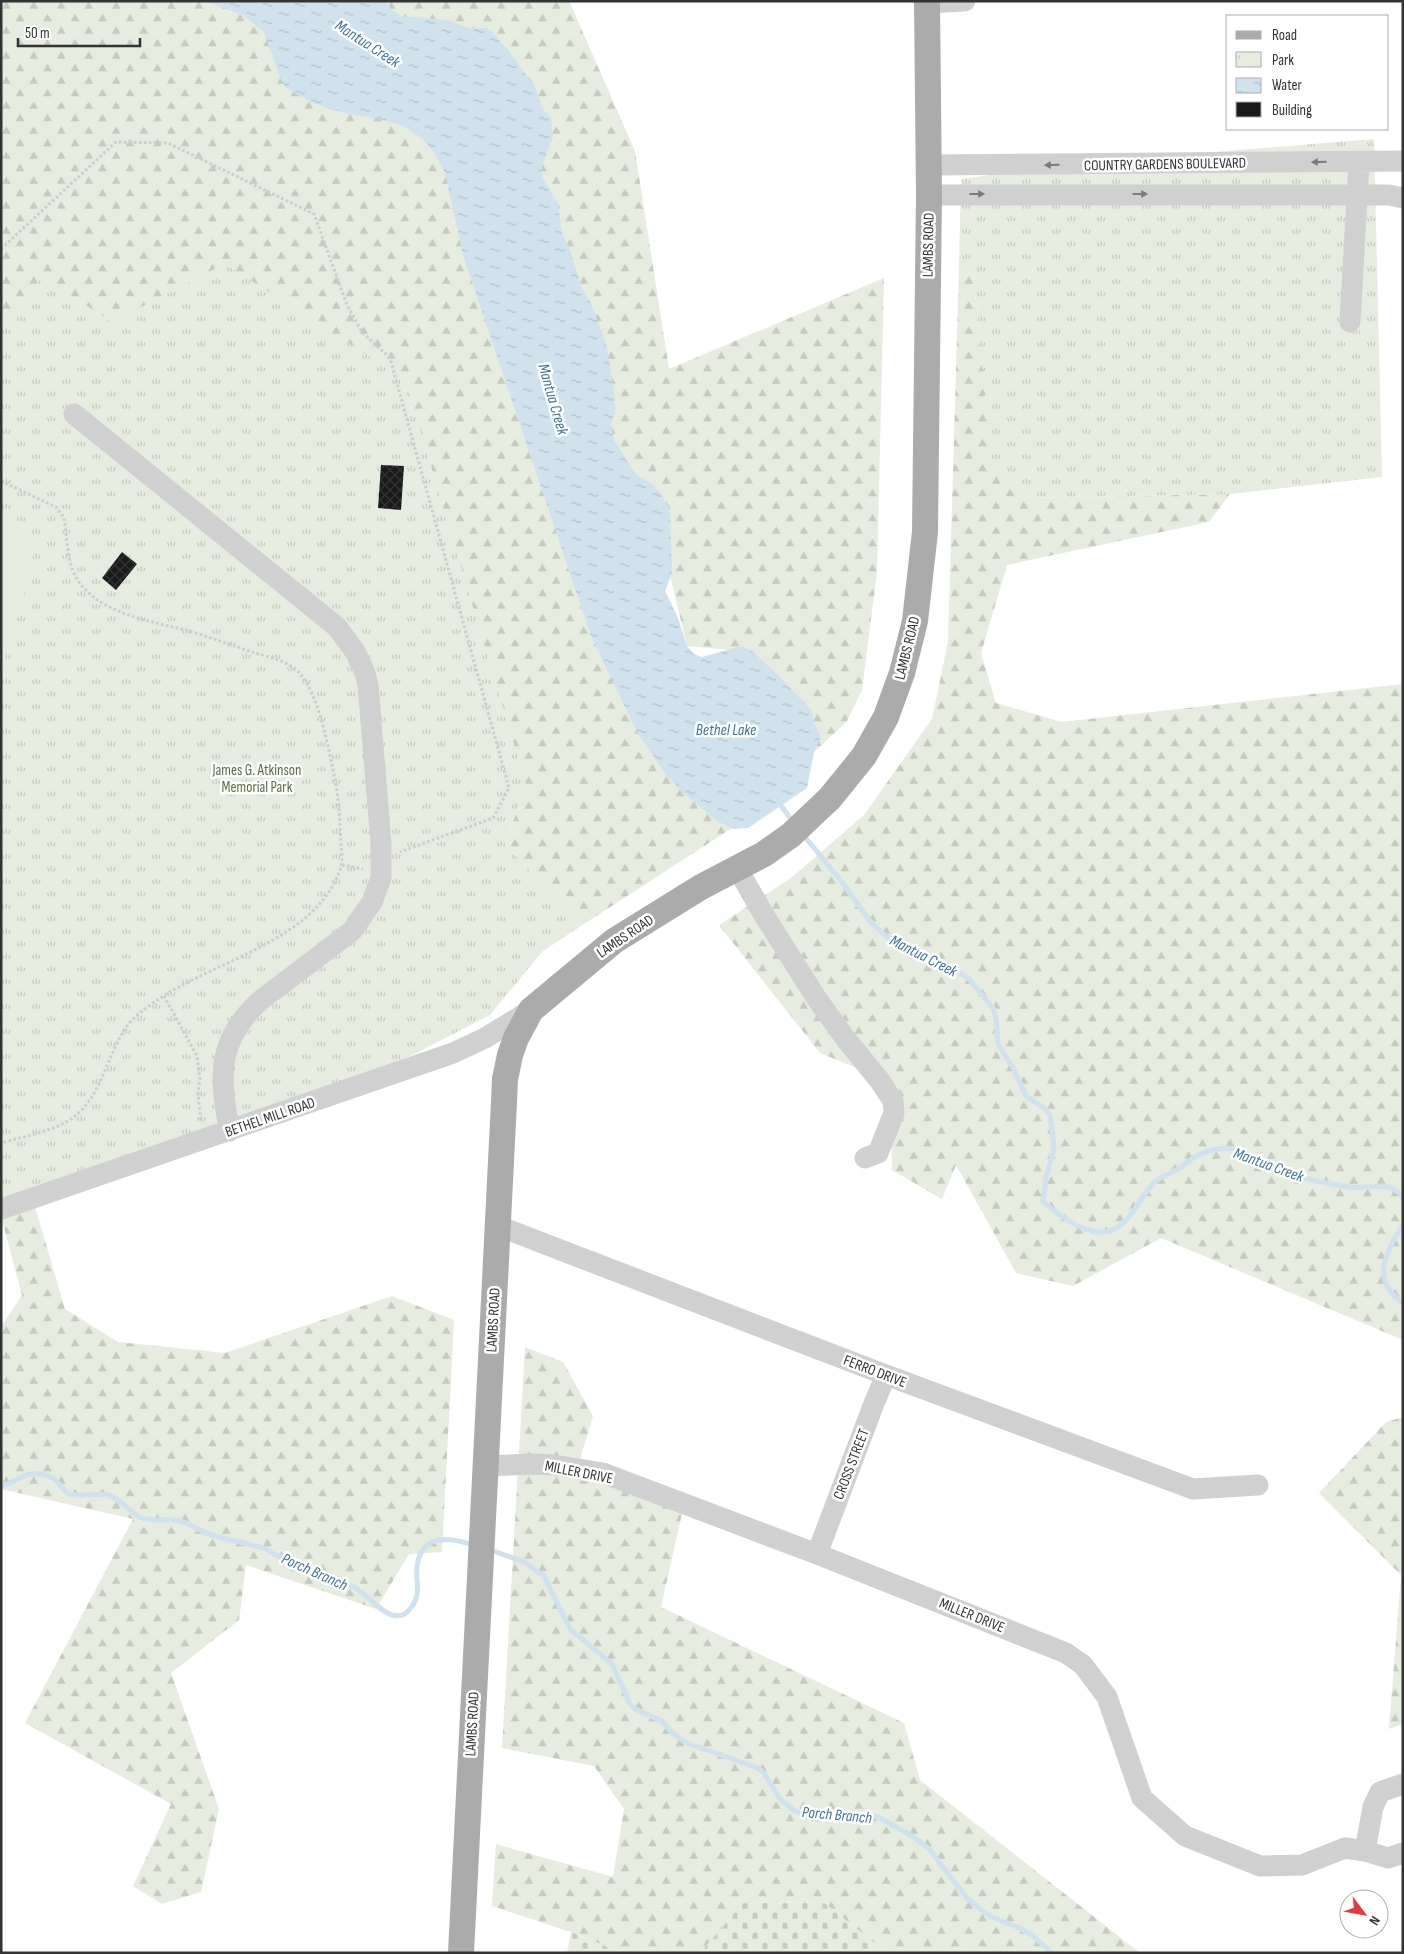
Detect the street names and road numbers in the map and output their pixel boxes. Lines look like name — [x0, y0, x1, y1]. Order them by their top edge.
street label: COUNTRY GARDENS BOULEVARD — [1084, 154, 1246, 175]
street label: LAMBS ROAD — [918, 213, 939, 277]
street label: LAMBS ROAD — [890, 615, 925, 682]
street label: LAMBS ROAD — [593, 911, 657, 962]
street label: BETHEL MILL ROAD — [223, 1093, 318, 1142]
street label: LAMBS ROAD — [482, 1287, 505, 1353]
street label: FERRO DRIVE — [841, 1351, 909, 1392]
street label: CROSS STREET — [829, 1426, 874, 1502]
street label: MILLER DRIVE — [543, 1457, 614, 1488]
street label: MILLER DRIVE — [936, 1594, 1007, 1637]
street label: LAMBS ROAD — [461, 1691, 484, 1757]

